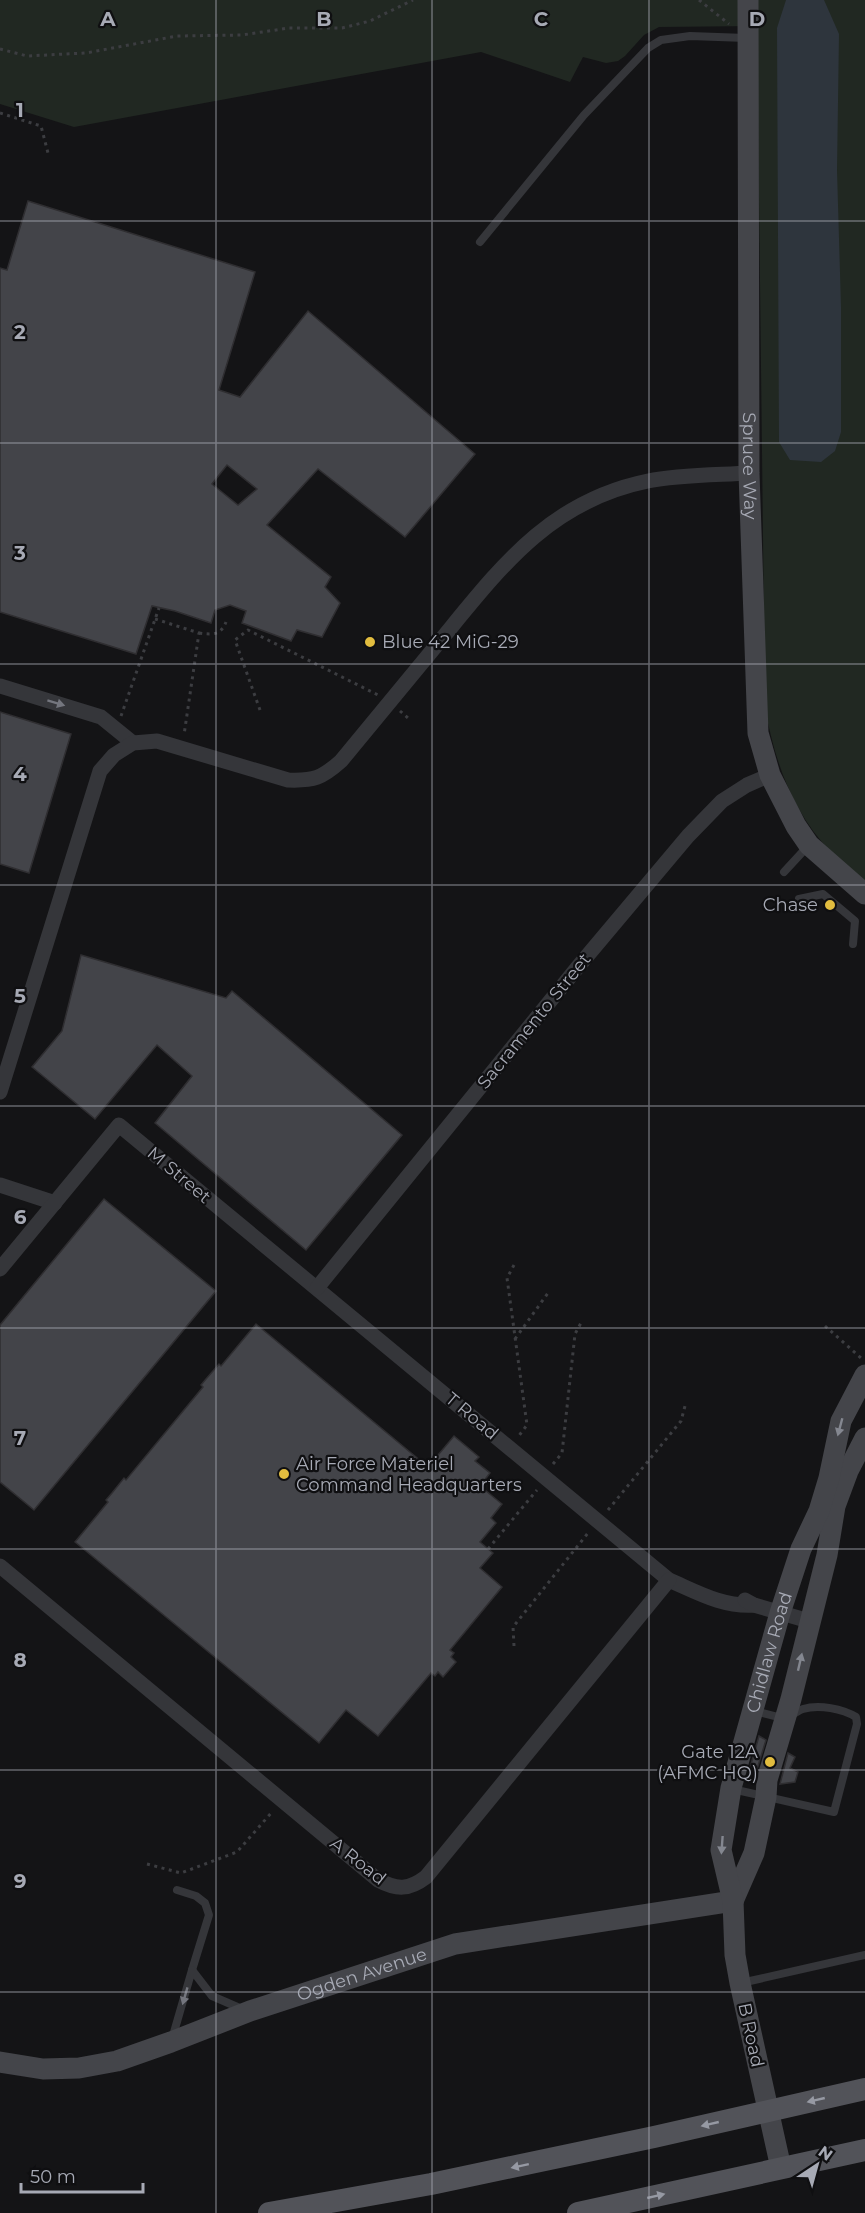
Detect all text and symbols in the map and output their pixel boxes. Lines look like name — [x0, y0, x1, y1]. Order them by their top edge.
text: A — [99, 7, 116, 31]
text: B — [316, 7, 332, 31]
text: C — [534, 7, 549, 31]
text: D — [749, 7, 765, 31]
text: 1 — [16, 98, 24, 122]
text: 2 — [14, 320, 26, 344]
street label: Spruce Way — [738, 412, 762, 520]
text: 3 — [13, 541, 26, 565]
place label: Blue 42 MiG-29 — [382, 631, 519, 653]
marker: Blue 42 MiG-29 — [363, 635, 377, 649]
one-way arrow — [47, 699, 65, 708]
text: 4 — [13, 762, 27, 786]
place label: Chase — [763, 894, 818, 916]
marker: Chase — [823, 898, 837, 912]
street label: Sacramento Street — [472, 949, 596, 1093]
text: 5 — [14, 984, 26, 1008]
street label: M Street — [143, 1142, 215, 1208]
text: 6 — [14, 1205, 27, 1229]
street label: T Road — [441, 1388, 503, 1444]
one-way arrow — [835, 1418, 844, 1436]
text: 7 — [14, 1426, 26, 1450]
place label: Air Force Materiel Command Headquarters — [296, 1453, 522, 1496]
marker: Air Force Materiel Command Headquarters — [277, 1467, 291, 1481]
street label: Chidlaw Road — [742, 1589, 797, 1715]
text: 8 — [13, 1648, 27, 1672]
one-way arrow — [796, 1652, 805, 1671]
place label: Gate 12A (AFMC HQ) — [657, 1741, 758, 1784]
marker: Gate 12A (AFMC HQ) — [763, 1755, 777, 1769]
street label: A Road — [326, 1832, 390, 1890]
one-way arrow — [718, 1836, 727, 1855]
text: 9 — [14, 1869, 26, 1893]
street label: Ogden Avenue — [294, 1943, 430, 2006]
one-way arrow — [180, 1987, 189, 2005]
street label: B Road — [733, 2001, 769, 2069]
one-way arrow — [806, 2096, 825, 2105]
one-way arrow — [701, 2120, 720, 2130]
north arrow — [787, 2135, 847, 2195]
text: N — [815, 2142, 836, 2165]
scale bar — [21, 2156, 142, 2194]
one-way arrow — [510, 2162, 529, 2171]
text: 50 m — [30, 2166, 76, 2188]
one-way arrow — [646, 2191, 665, 2200]

